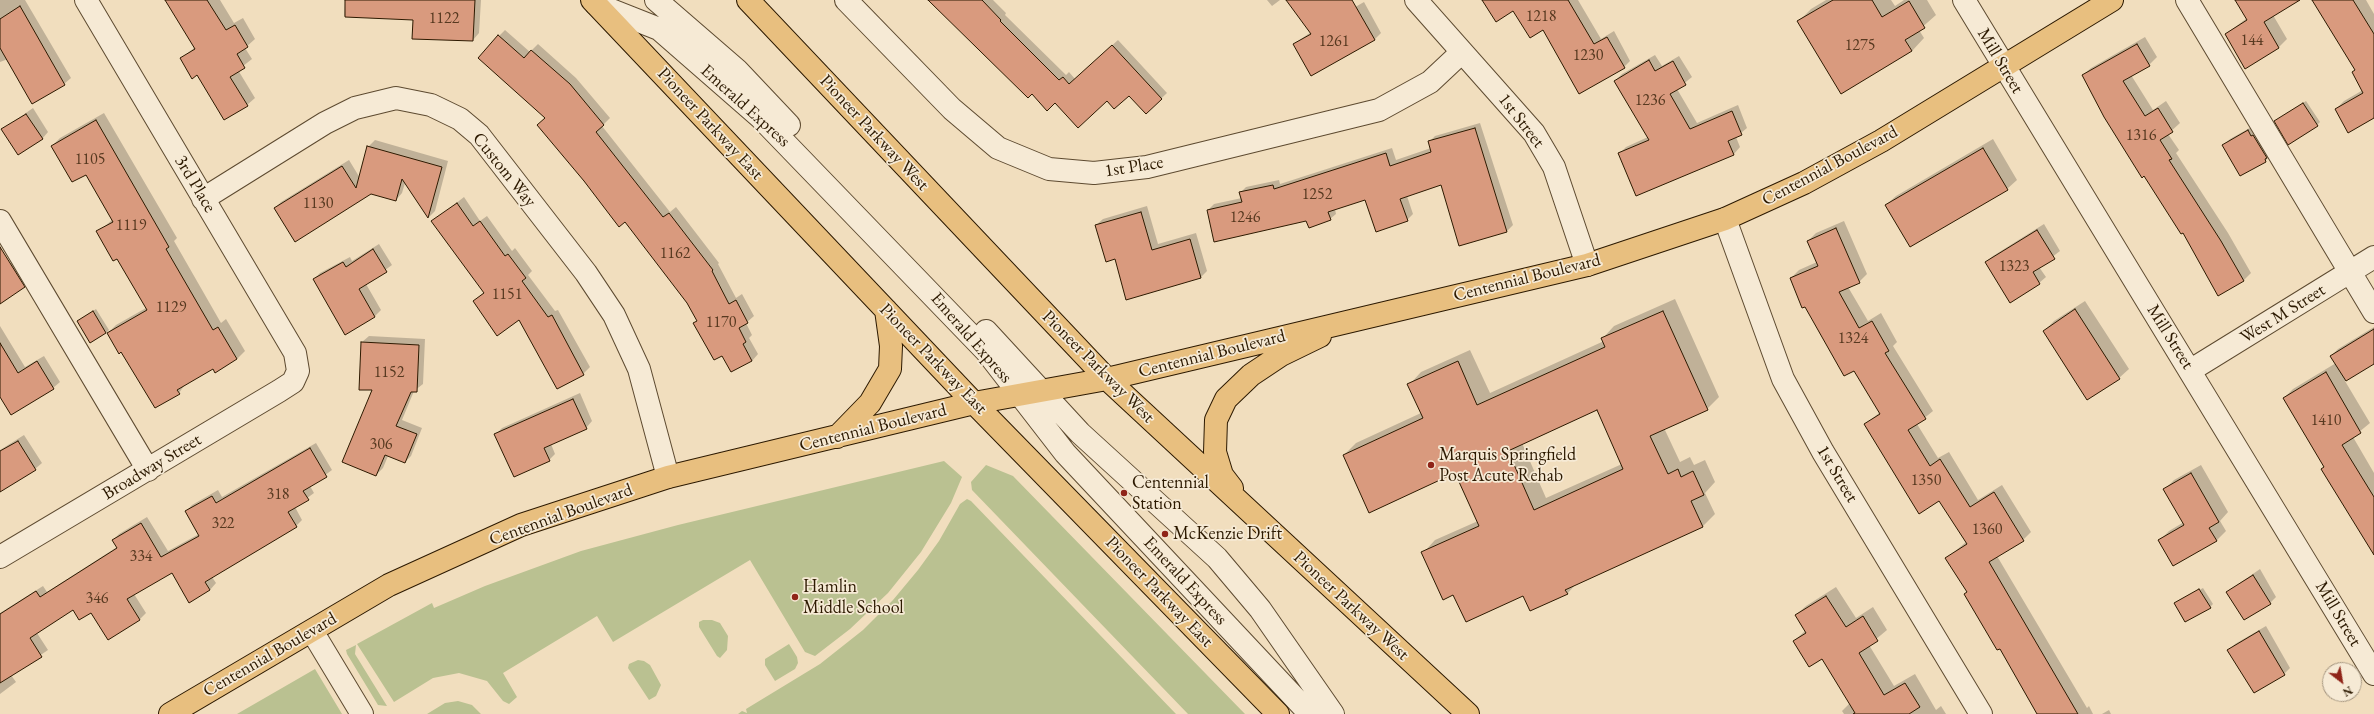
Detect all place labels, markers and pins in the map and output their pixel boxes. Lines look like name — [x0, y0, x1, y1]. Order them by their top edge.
place label: Marquis Springfield Post Acute Rehab — [1439, 444, 1576, 486]
marker: Marquis Springfield Post Acute Rehab — [1426, 460, 1436, 470]
place label: Centennial Station — [1132, 472, 1209, 514]
marker: Centennial Station — [1119, 488, 1129, 498]
place label: McKenzie Drift — [1173, 523, 1282, 545]
marker: McKenzie Drift — [1160, 529, 1170, 539]
place label: Hamlin Middle School — [803, 576, 904, 618]
marker: Hamlin Middle School — [790, 592, 800, 602]

